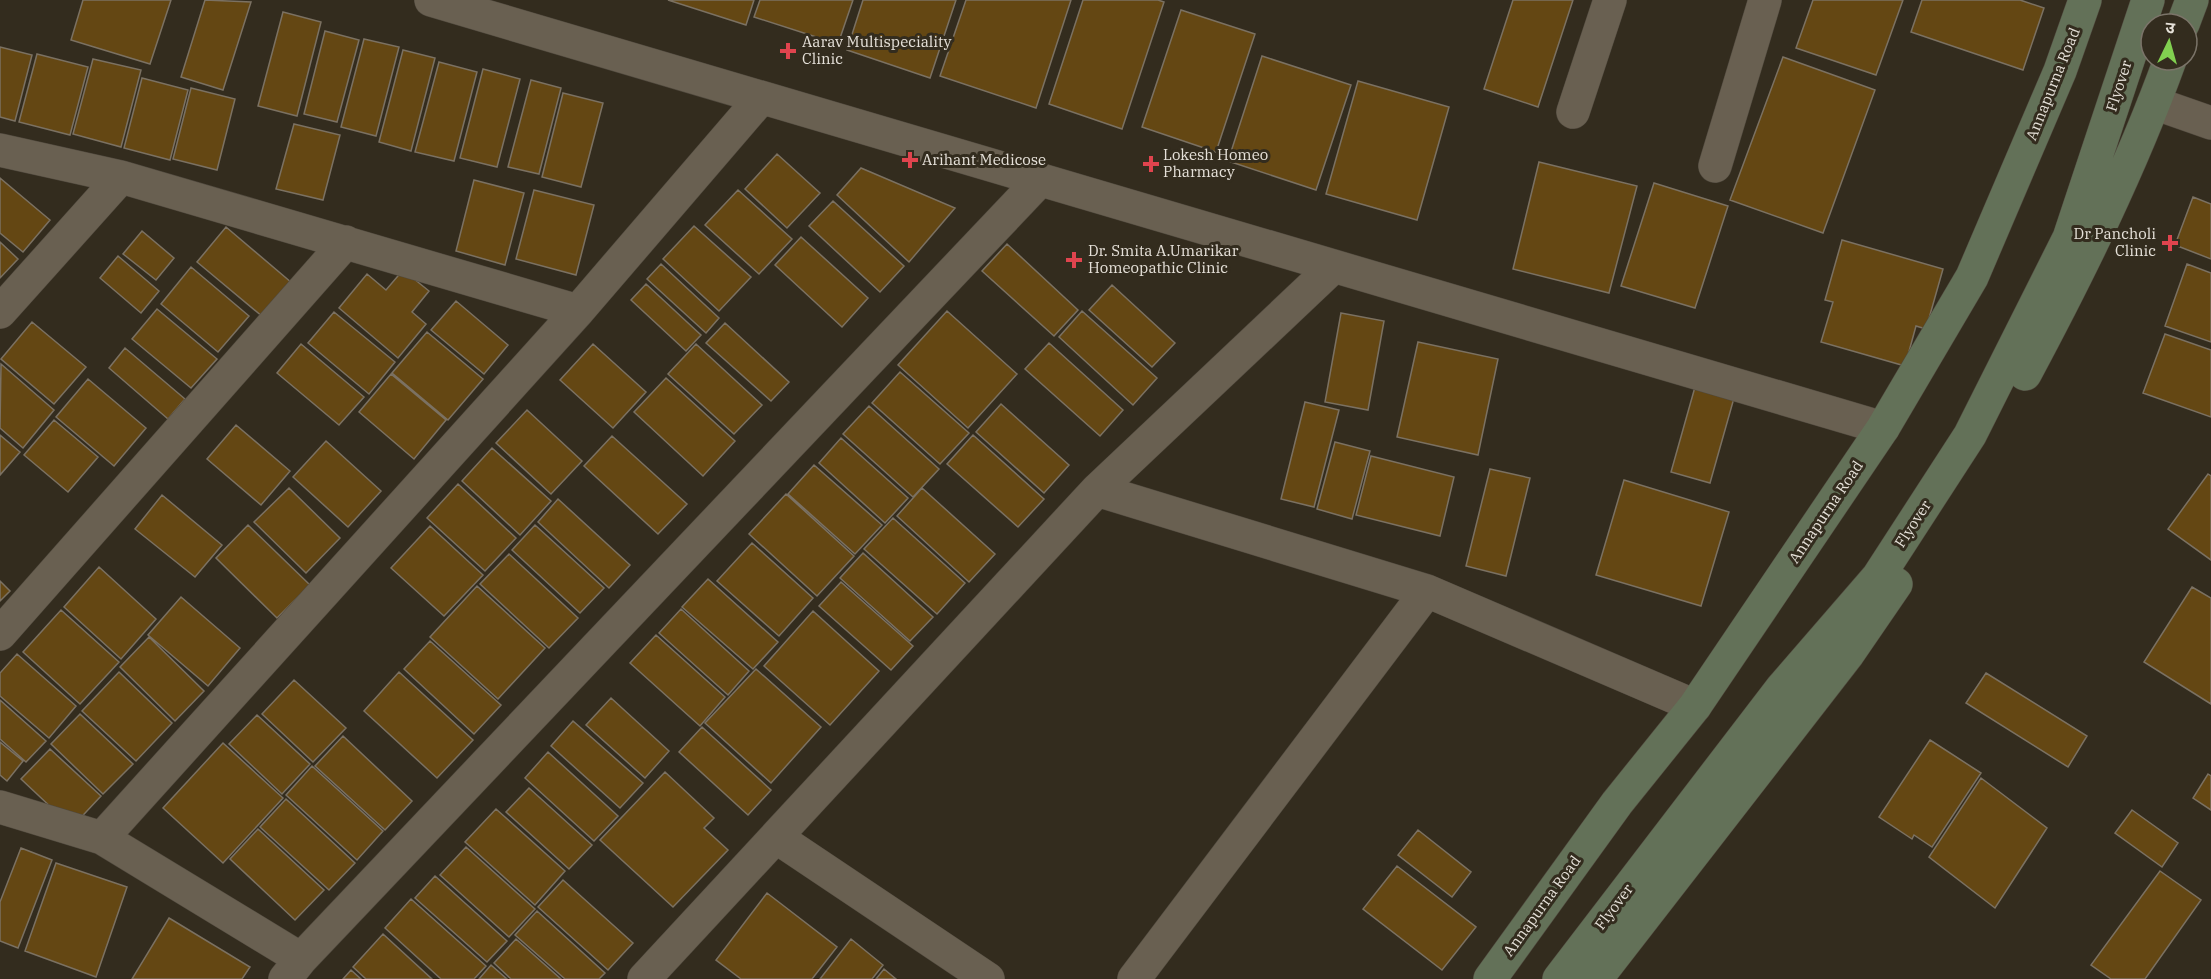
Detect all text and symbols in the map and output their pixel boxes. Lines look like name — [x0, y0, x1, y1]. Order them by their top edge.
north arrow — [2139, 12, 2199, 72]
text: उ — [2165, 17, 2176, 37]
street label: Annapurna Road — [2021, 25, 2084, 143]
place label: Aarav Multispeciality Clinic — [802, 32, 951, 68]
marker: Aarav Multispeciality Clinic — [779, 42, 797, 60]
street label: Flyover — [2101, 58, 2136, 114]
place label: Lokesh Homeo Pharmacy — [1163, 145, 1268, 181]
place label: Arihant Medicose — [922, 150, 1046, 169]
marker: Arihant Medicose — [903, 153, 917, 167]
marker: Lokesh Homeo Pharmacy — [1144, 157, 1158, 171]
place label: Dr Pancholi Clinic — [2074, 224, 2156, 260]
marker: Dr Pancholi Clinic — [2161, 234, 2179, 252]
place label: Dr. Smita A.Umarikar Homeopathic Clinic — [1088, 241, 1239, 277]
marker: Dr. Smita A.Umarikar Homeopathic Clinic — [1065, 251, 1083, 269]
street label: Annapurna Road — [1784, 457, 1867, 567]
street label: Flyover — [1890, 496, 1935, 551]
street label: Annapurna Road — [1499, 852, 1584, 960]
street label: Flyover — [1590, 880, 1637, 933]

